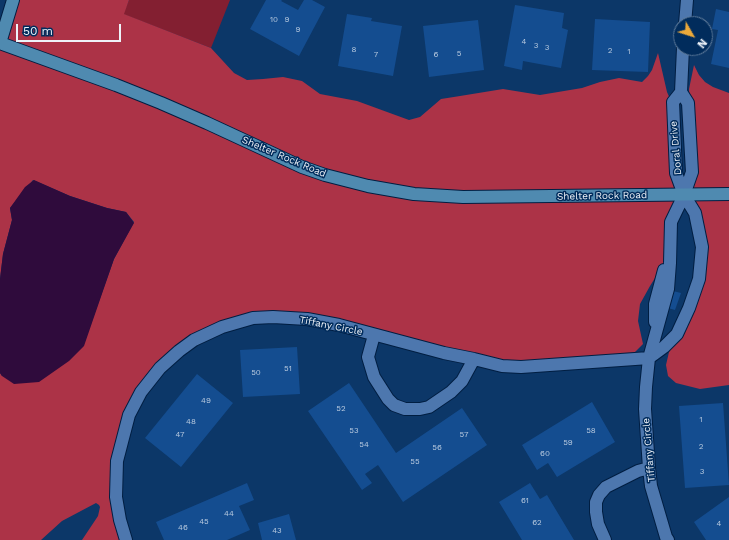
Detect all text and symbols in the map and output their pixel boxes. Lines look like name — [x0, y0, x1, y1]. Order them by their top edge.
house number: 10 — [270, 15, 278, 25]
house number: 9 — [285, 15, 289, 25]
scale bar — [18, 16, 123, 42]
north arrow — [673, 16, 713, 56]
text: 50 m — [23, 24, 53, 38]
house number: 9 — [296, 25, 300, 35]
text: N — [694, 36, 710, 50]
house number: 4 — [522, 37, 526, 47]
house number: 3 — [534, 41, 538, 51]
house number: 3 — [545, 43, 549, 53]
house number: 8 — [352, 45, 356, 55]
house number: 2 — [608, 46, 612, 56]
house number: 1 — [627, 47, 631, 57]
house number: 5 — [457, 49, 461, 59]
house number: 7 — [374, 50, 378, 60]
house number: 6 — [434, 50, 438, 60]
street label: Doral Drive — [668, 121, 684, 175]
street label: Shelter Rock Road — [240, 134, 328, 180]
street label: Shelter Rock Road — [557, 189, 647, 203]
street label: Tiffany Circle — [298, 314, 364, 338]
house number: 51 — [284, 364, 292, 374]
house number: 50 — [251, 368, 261, 378]
house number: 49 — [201, 396, 211, 406]
house number: 52 — [336, 404, 346, 414]
house number: 1 — [699, 415, 703, 425]
house number: 48 — [186, 417, 196, 427]
street label: Tiffany Circle — [640, 417, 658, 483]
house number: 53 — [349, 426, 359, 436]
house number: 58 — [586, 426, 596, 436]
house number: 47 — [176, 430, 184, 440]
house number: 57 — [459, 430, 469, 440]
house number: 59 — [563, 438, 573, 448]
house number: 54 — [359, 440, 369, 450]
house number: 2 — [699, 442, 703, 452]
house number: 56 — [432, 443, 442, 453]
house number: 60 — [540, 449, 550, 459]
house number: 55 — [410, 457, 420, 467]
house number: 3 — [700, 467, 704, 477]
house number: 61 — [521, 496, 529, 506]
house number: 44 — [224, 509, 234, 519]
house number: 45 — [199, 517, 209, 527]
house number: 62 — [532, 518, 542, 528]
house number: 4 — [717, 519, 721, 529]
house number: 46 — [178, 523, 188, 533]
house number: 43 — [272, 526, 282, 536]

